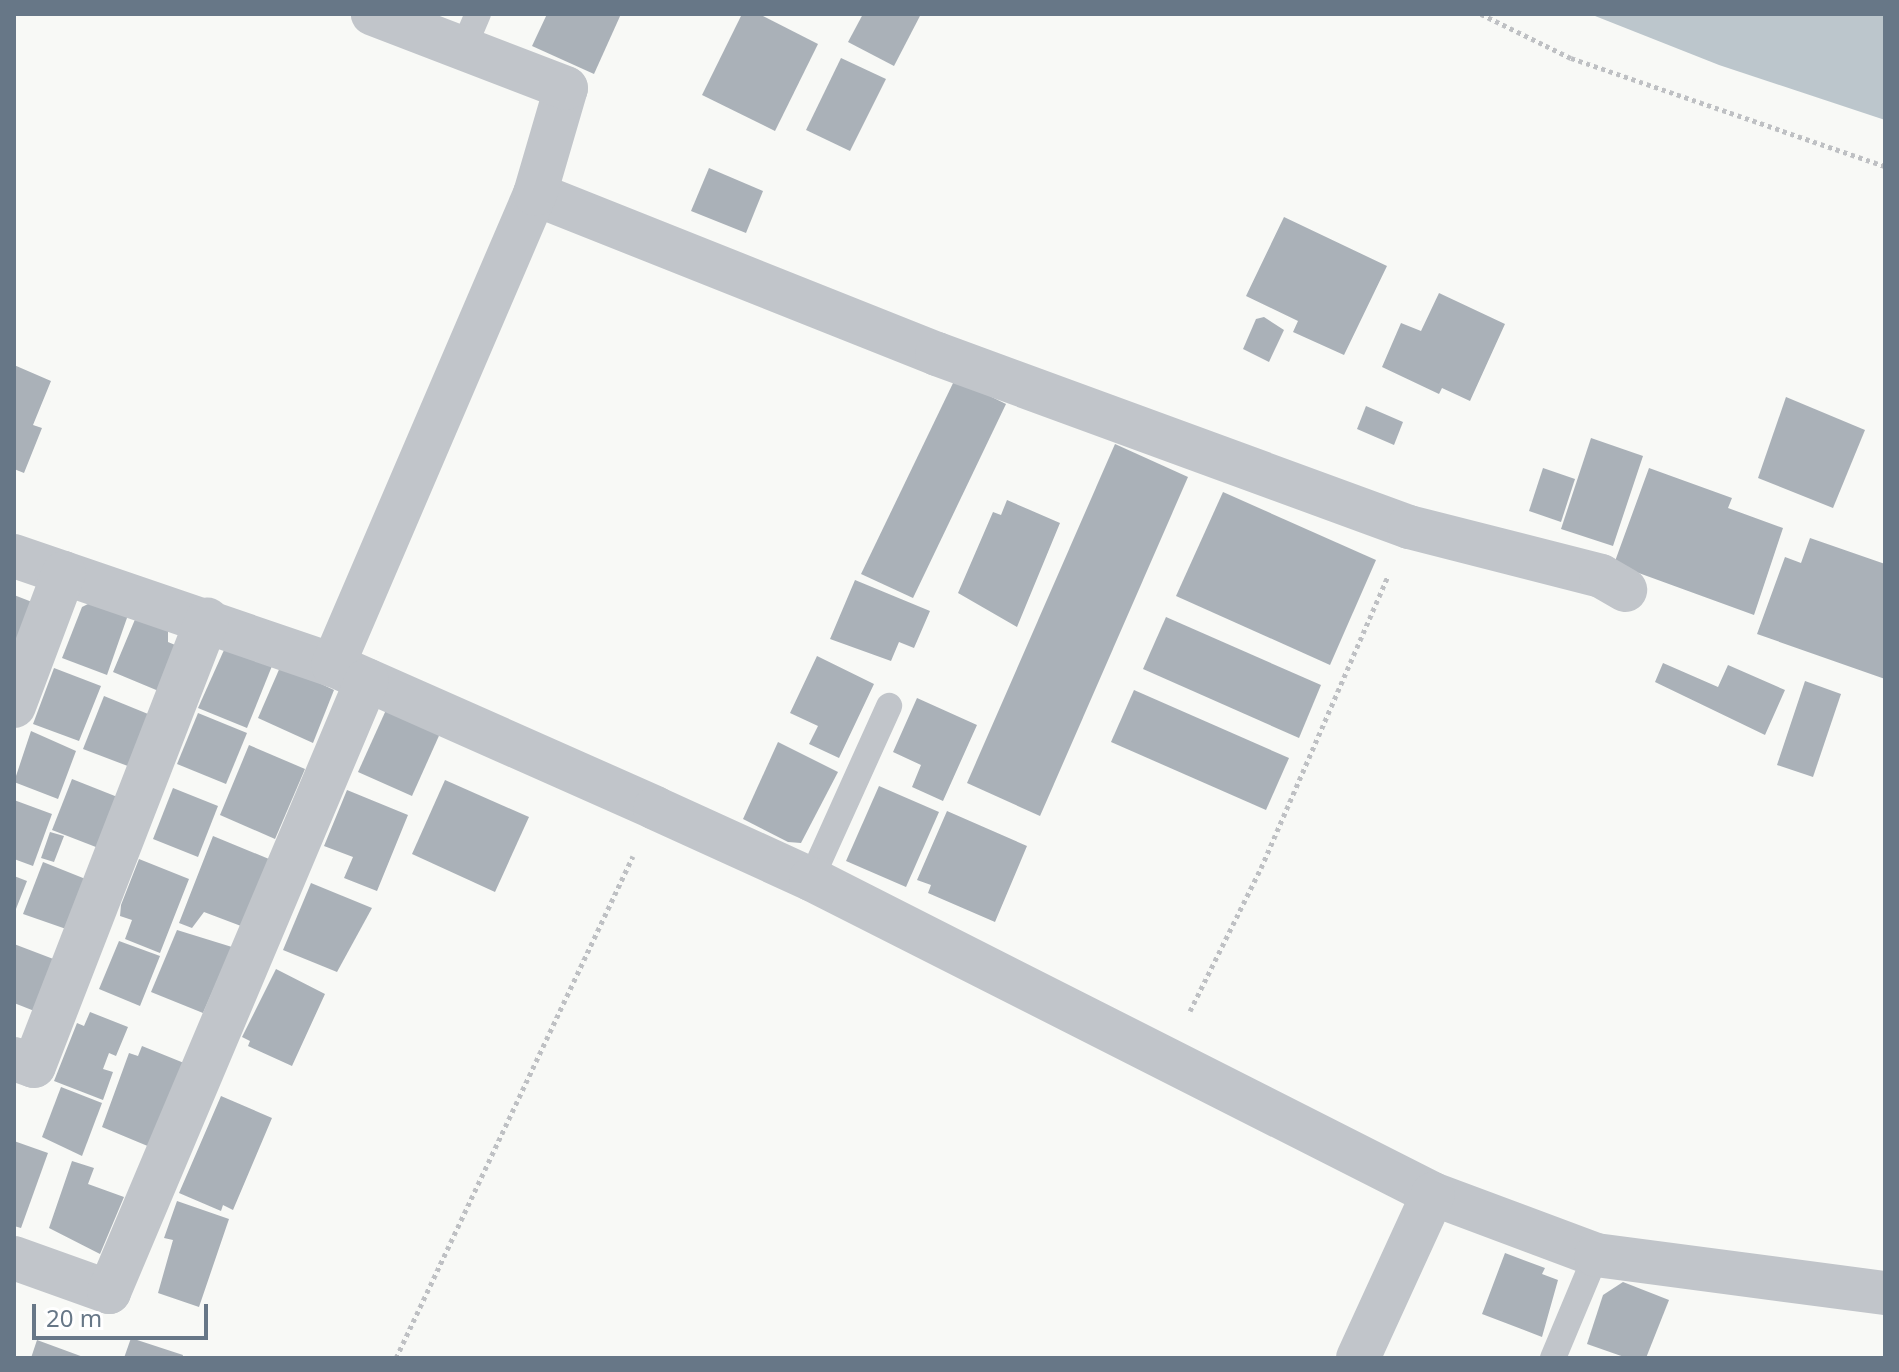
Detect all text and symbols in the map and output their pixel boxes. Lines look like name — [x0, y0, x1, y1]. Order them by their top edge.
scale bar — [36, 1288, 212, 1338]
text: 20 m — [46, 1301, 102, 1334]

